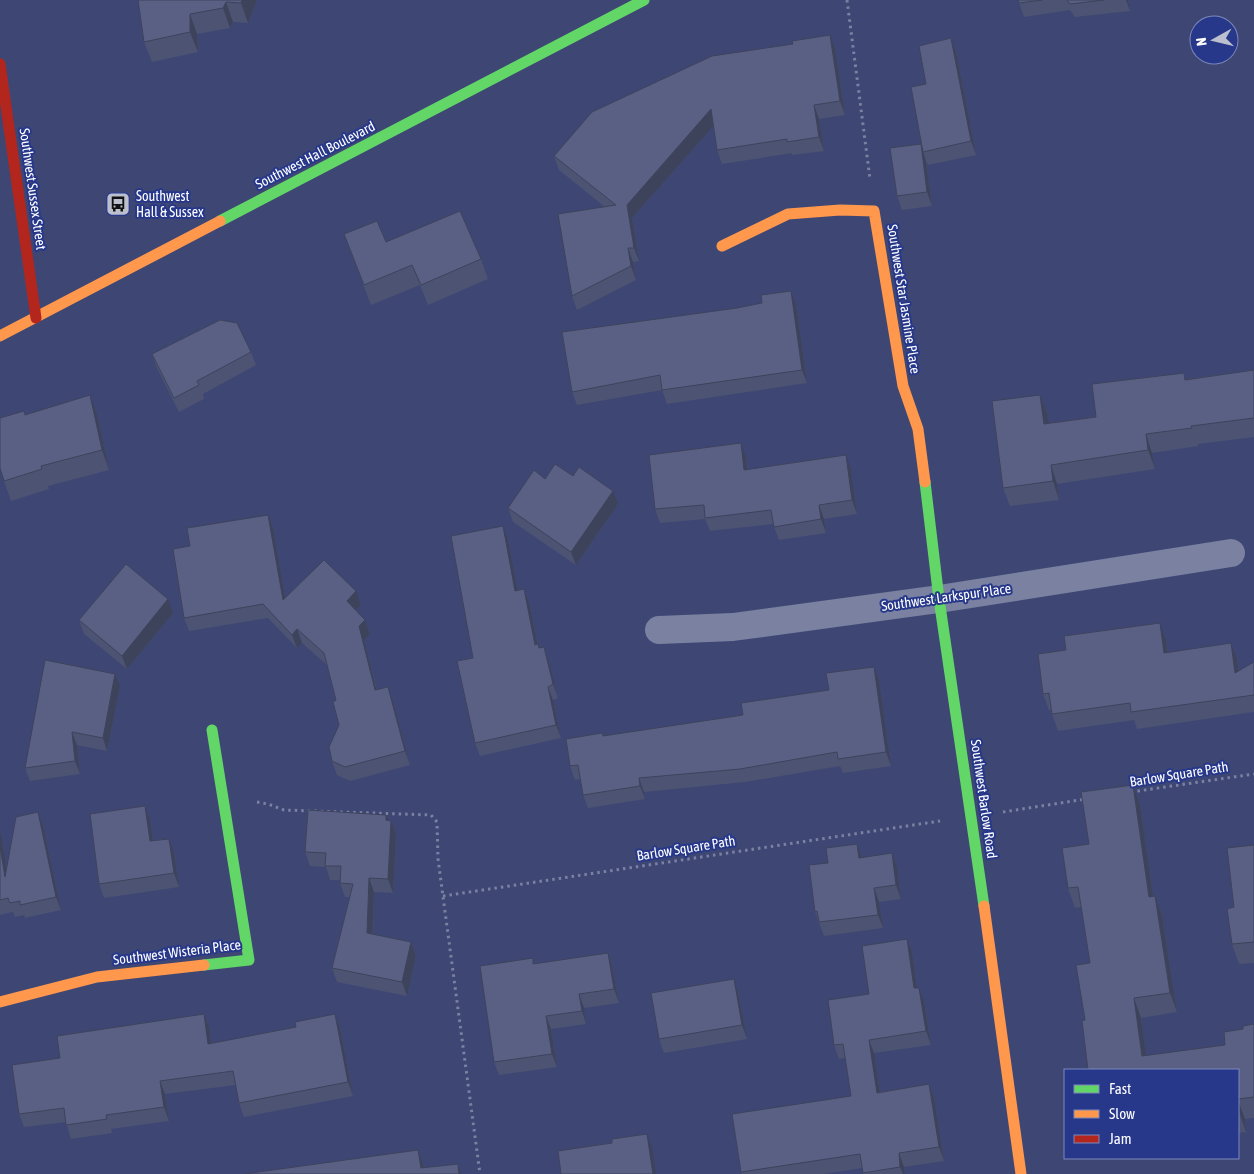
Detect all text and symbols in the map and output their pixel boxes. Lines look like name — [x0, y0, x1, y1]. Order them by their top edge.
north arrow — [1189, 15, 1239, 65]
text: N — [1193, 37, 1210, 47]
street label: Southwest Hall Boulevard — [252, 118, 378, 192]
street label: Southwest Sussex Street — [17, 127, 49, 251]
place label: Southwest Hall & Sussex — [136, 188, 204, 220]
bus stop icon: Southwest Hall & Sussex — [105, 191, 131, 217]
street label: Southwest Star Jasmine Place — [884, 223, 924, 375]
street label: Southwest Larkspur Place — [880, 580, 1012, 614]
street label: Southwest Barlow Road — [968, 739, 1000, 859]
street label: Barlow Square Path — [1129, 758, 1229, 790]
street label: Barlow Square Path — [636, 832, 736, 864]
street label: Southwest Wisteria Place — [112, 936, 242, 968]
legend — [1064, 1069, 1239, 1159]
text: Fast — [1109, 1080, 1131, 1097]
text: Slow — [1109, 1105, 1135, 1122]
text: Jam — [1109, 1130, 1132, 1147]

